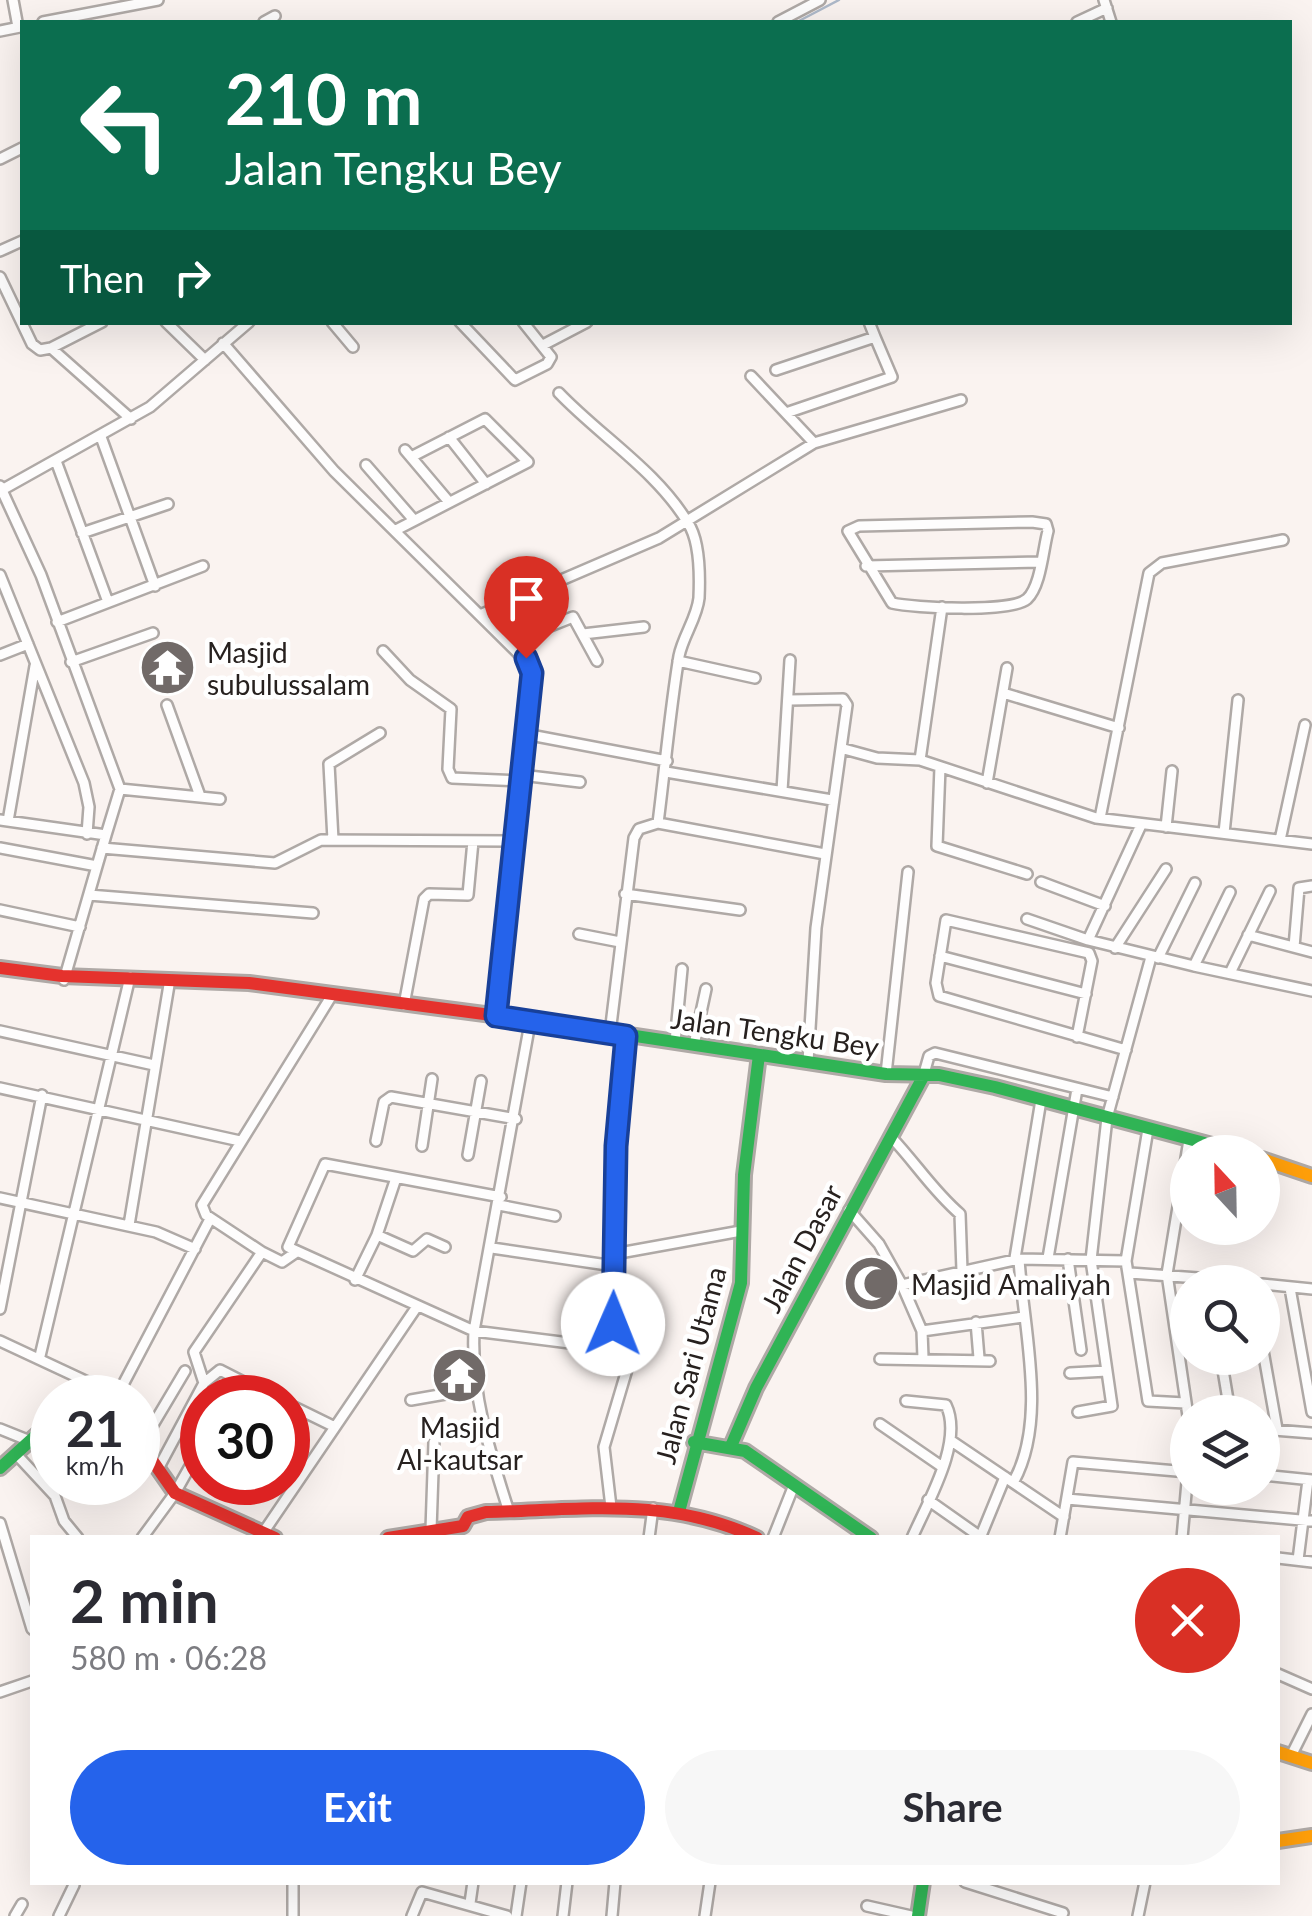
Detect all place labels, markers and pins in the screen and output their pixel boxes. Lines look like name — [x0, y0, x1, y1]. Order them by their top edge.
pin — [484, 556, 569, 659]
place label: Masjid subulussalam — [207, 635, 370, 701]
temple icon: Masjid subulussalam — [138, 638, 198, 698]
mosque icon: Masjid Amaliyah — [842, 1254, 902, 1314]
place label: Masjid Amaliyah — [911, 1267, 1111, 1301]
temple icon: Masjid Al-kautsar — [430, 1346, 490, 1406]
place label: Masjid Al-kautsar — [397, 1410, 523, 1476]

